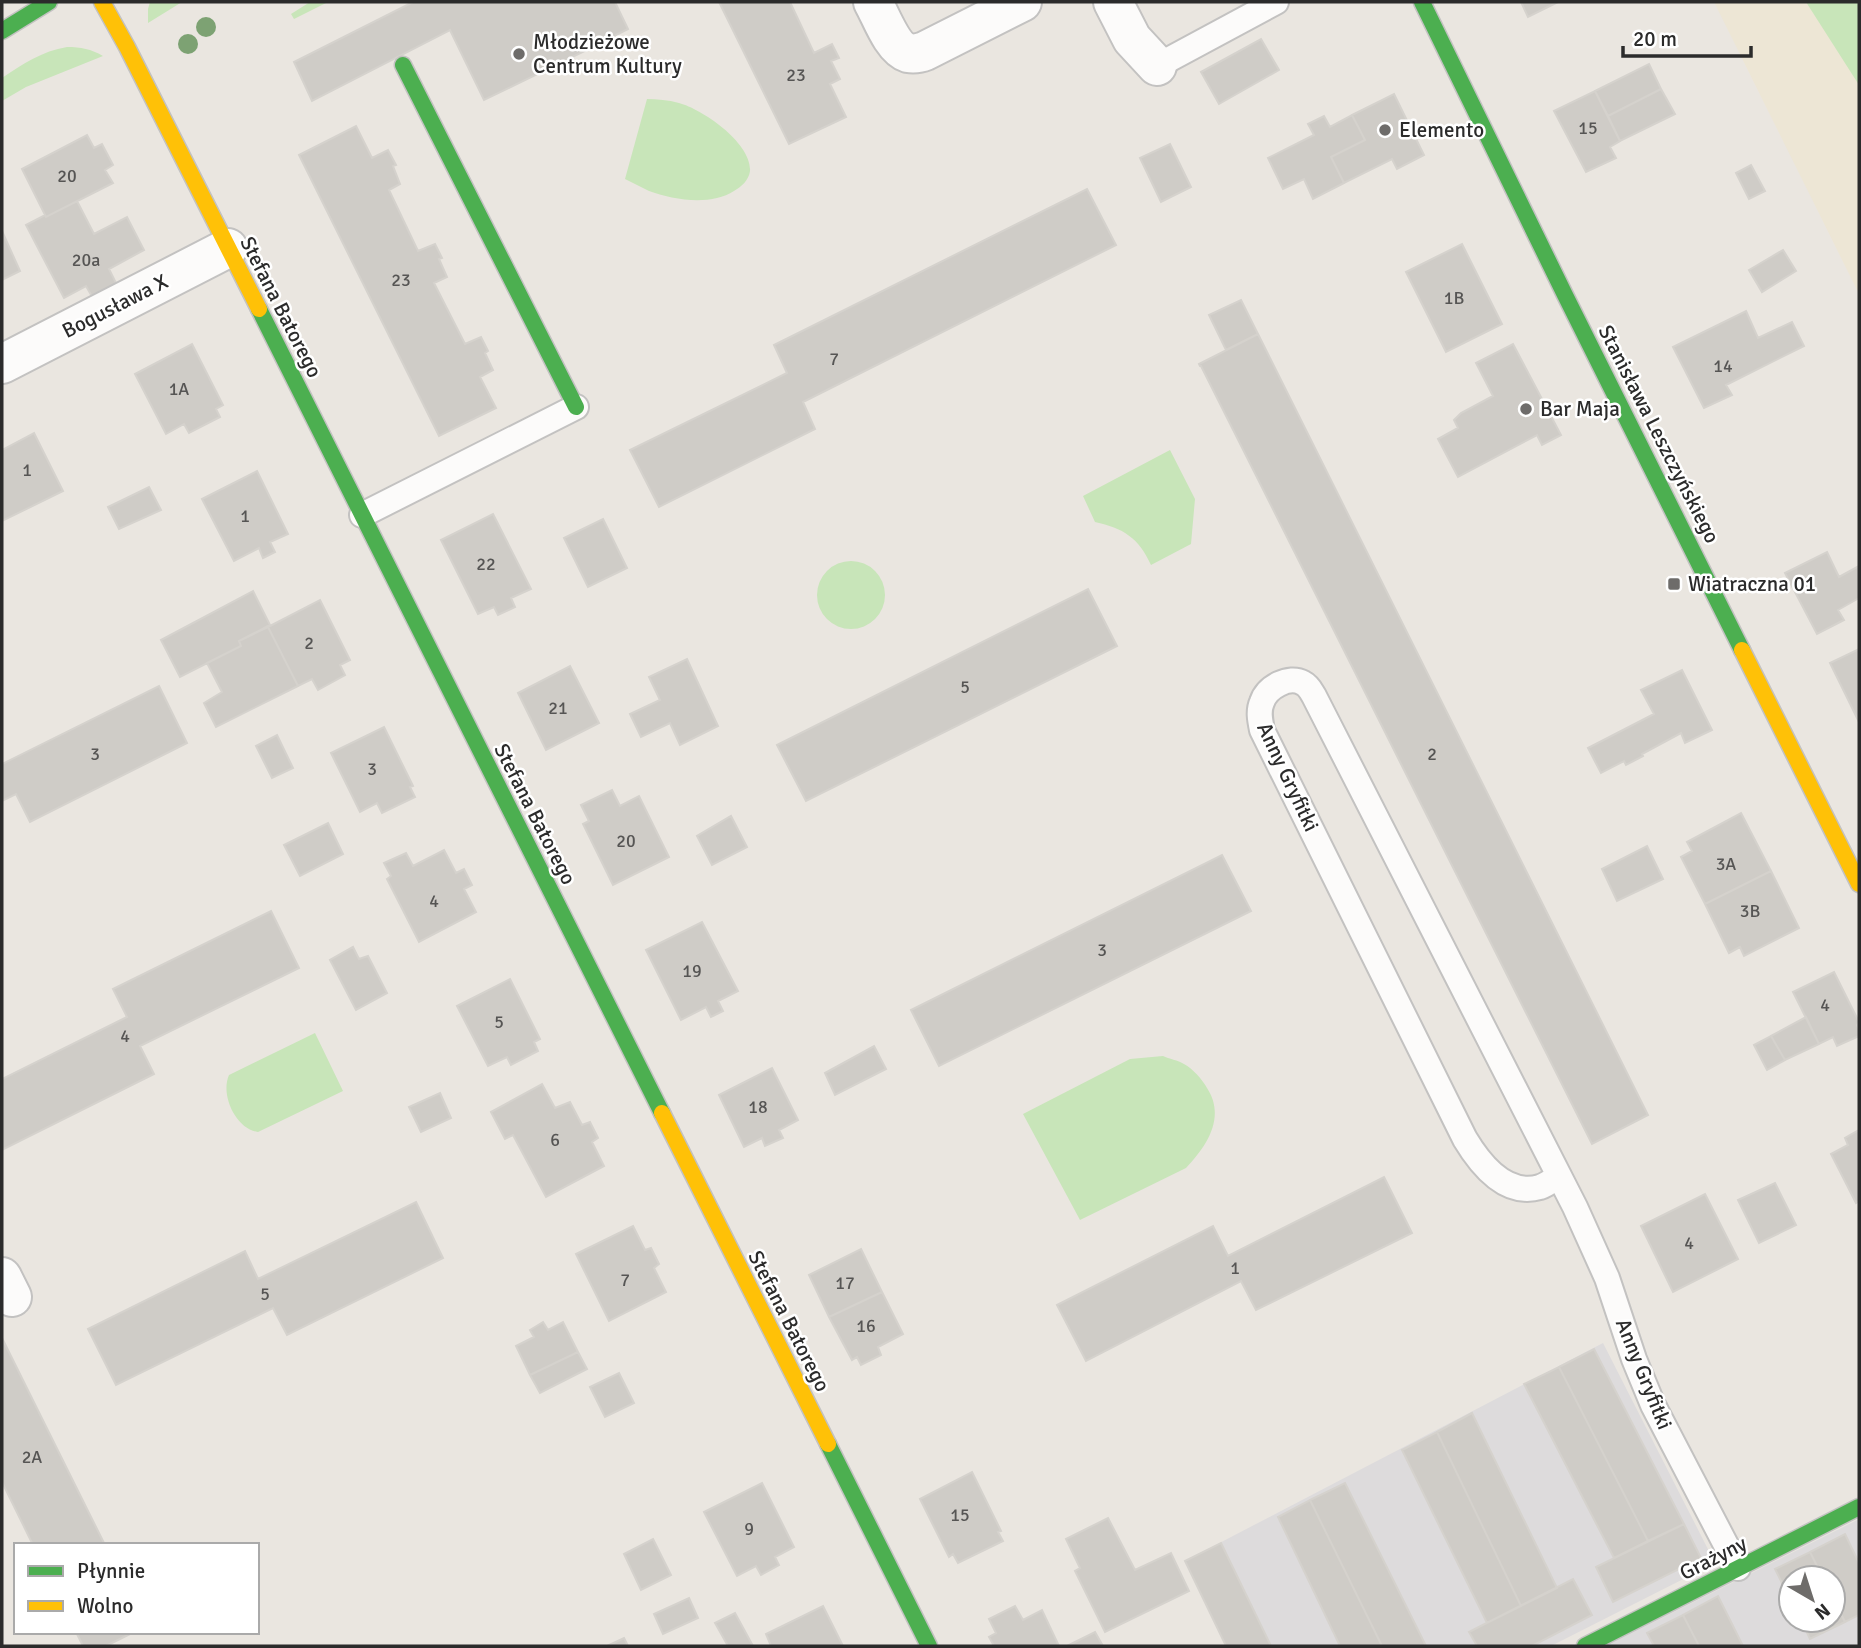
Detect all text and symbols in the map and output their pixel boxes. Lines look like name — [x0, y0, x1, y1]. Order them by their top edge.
scale bar — [1623, 14, 1751, 58]
text: 20 m — [1633, 26, 1677, 52]
place label: Młodzieżowe Centrum Kultury — [533, 29, 682, 79]
marker: Młodzieżowe Centrum Kultury — [511, 46, 527, 62]
house number: 23 — [786, 64, 806, 86]
place label: Elemento — [1399, 117, 1484, 143]
house number: 15 — [1578, 117, 1598, 139]
marker: Elemento — [1377, 122, 1393, 138]
house number: 20 — [57, 165, 77, 187]
street label: Stefana Batorego — [234, 232, 328, 382]
house number: 20a — [72, 249, 100, 271]
street label: Bogusława X — [58, 268, 172, 344]
house number: 23 — [391, 269, 411, 291]
house number: 1B — [1444, 287, 1464, 309]
street label: Stanisława Leszczyńskiego — [1593, 321, 1725, 547]
house number: 7 — [829, 348, 839, 370]
house number: 14 — [1713, 355, 1733, 377]
house number: 1A — [169, 378, 189, 400]
place label: Bar Maja — [1540, 396, 1620, 422]
marker: Bar Maja — [1518, 401, 1534, 417]
house number: 1 — [22, 459, 32, 481]
house number: 1 — [240, 505, 250, 527]
house number: 22 — [476, 553, 496, 575]
place label: Wiatraczna 01 — [1688, 571, 1816, 597]
marker: Wiatraczna 01 — [1666, 576, 1682, 592]
house number: 2 — [304, 632, 314, 654]
house number: 5 — [960, 676, 970, 698]
house number: 21 — [548, 697, 568, 719]
street label: Anny Gryfitki — [1251, 718, 1325, 836]
street label: Stefana Batorego — [488, 739, 582, 889]
house number: 3 — [90, 743, 100, 765]
house number: 2 — [1427, 743, 1437, 765]
house number: 3 — [367, 758, 377, 780]
house number: 20 — [616, 830, 636, 852]
house number: 3A — [1716, 853, 1736, 875]
house number: 4 — [429, 890, 439, 912]
house number: 3B — [1740, 900, 1760, 922]
house number: 3 — [1097, 939, 1107, 961]
house number: 19 — [682, 960, 702, 982]
house number: 4 — [1820, 994, 1830, 1016]
house number: 5 — [494, 1011, 504, 1033]
house number: 4 — [120, 1025, 130, 1047]
house number: 18 — [748, 1096, 768, 1118]
house number: 6 — [550, 1129, 560, 1151]
house number: 4 — [1684, 1232, 1694, 1254]
street label: Stefana Batorego — [742, 1246, 836, 1396]
house number: 1 — [1230, 1257, 1240, 1279]
house number: 7 — [620, 1269, 630, 1291]
house number: 17 — [835, 1272, 855, 1294]
house number: 5 — [260, 1283, 270, 1305]
house number: 16 — [856, 1315, 876, 1337]
street label: Anny Gryfitki — [1610, 1315, 1678, 1433]
house number: 2A — [22, 1446, 42, 1468]
house number: 15 — [950, 1504, 970, 1526]
house number: 9 — [744, 1518, 754, 1540]
street label: Grażyny — [1675, 1530, 1751, 1586]
legend — [14, 1543, 259, 1634]
text: Płynnie — [77, 1558, 145, 1584]
north arrow — [1777, 1564, 1847, 1634]
text: Wolno — [77, 1593, 133, 1619]
text: N — [1809, 1598, 1835, 1625]

